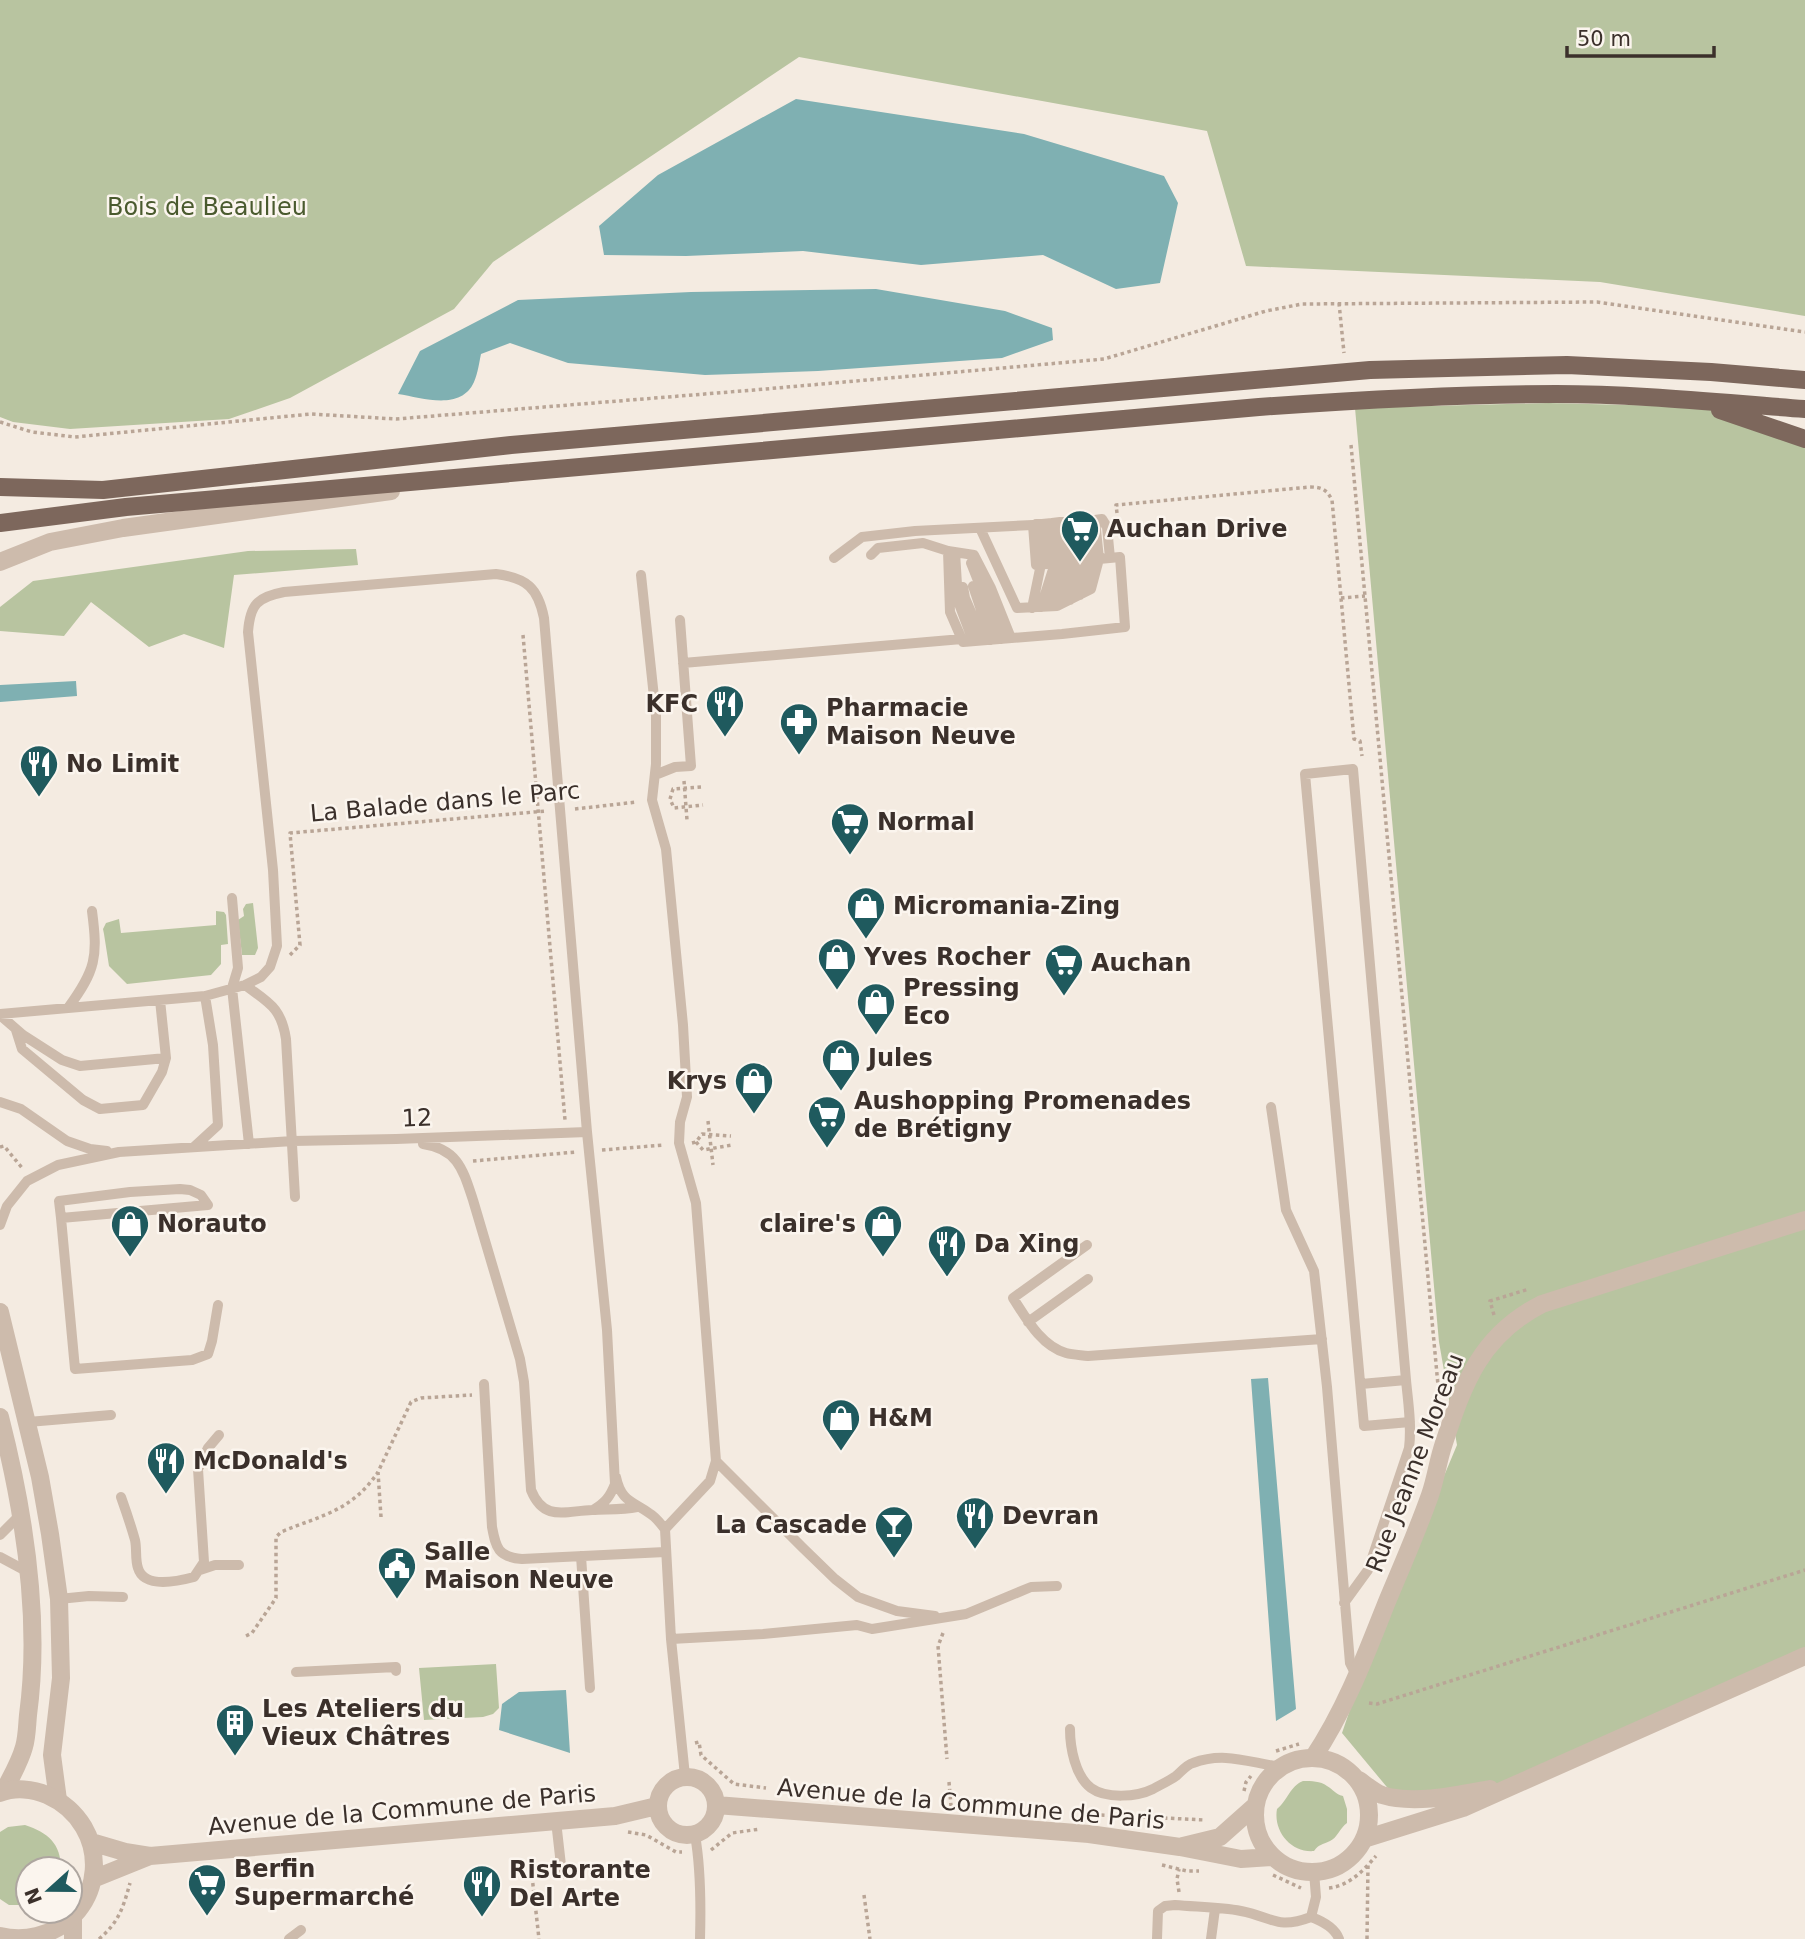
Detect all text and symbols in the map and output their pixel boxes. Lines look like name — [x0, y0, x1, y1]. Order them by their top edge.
scale bar — [1567, 14, 1714, 58]
text: 50 m — [1577, 27, 1631, 51]
park label: Bois de Beaulieu — [107, 193, 307, 221]
supermarket icon: Auchan Drive — [1059, 508, 1101, 563]
place label: Auchan Drive — [1107, 515, 1288, 543]
restaurant icon: KFC — [704, 683, 746, 738]
place label: KFC — [645, 690, 698, 718]
place label: Pharmacie Maison Neuve — [826, 694, 1016, 750]
pharmacy icon: Pharmacie Maison Neuve — [778, 701, 820, 756]
restaurant icon: No Limit — [18, 743, 60, 798]
place label: No Limit — [66, 750, 179, 778]
street label: La Balade dans le Parc — [309, 776, 581, 828]
supermarket icon: Normal — [829, 801, 871, 856]
place label: Normal — [877, 808, 975, 836]
shop icon: Micromania-Zing — [845, 885, 887, 940]
place label: Micromania-Zing — [893, 892, 1120, 920]
shop icon: Yves Rocher — [816, 936, 858, 991]
supermarket icon: Auchan — [1043, 942, 1085, 997]
place label: Yves Rocher — [863, 943, 1031, 971]
place label: Auchan — [1091, 949, 1191, 977]
place label: Pressing Eco — [903, 974, 1020, 1030]
shop icon: Pressing Eco — [855, 981, 897, 1036]
shop icon: Jules — [820, 1037, 862, 1092]
place label: Jules — [866, 1044, 933, 1072]
shop icon: Krys — [733, 1060, 775, 1115]
place label: Krys — [667, 1067, 727, 1095]
place label: Aushopping Promenades de Brétigny — [854, 1087, 1191, 1143]
supermarket icon: Aushopping Promenades de Brétigny — [806, 1094, 848, 1149]
street label: 12 — [401, 1103, 433, 1133]
shop icon: Norauto — [109, 1203, 151, 1258]
shop icon: claire's — [862, 1203, 904, 1258]
place label: Norauto — [157, 1210, 267, 1238]
place label: claire's — [759, 1210, 856, 1238]
restaurant icon: Da Xing — [926, 1223, 968, 1278]
place label: Da Xing — [974, 1230, 1079, 1258]
street label: Rue Jeanne Moreau — [1360, 1350, 1470, 1576]
shop icon: H&M — [820, 1397, 862, 1452]
place label: H&M — [868, 1404, 933, 1432]
restaurant icon: McDonald's — [145, 1440, 187, 1495]
place label: McDonald's — [193, 1447, 348, 1475]
restaurant icon: Devran — [954, 1495, 996, 1550]
place label: Devran — [1002, 1502, 1099, 1530]
bar icon: La Cascade — [873, 1504, 915, 1559]
place label: La Cascade — [715, 1511, 867, 1539]
place label: Salle Maison Neuve — [424, 1538, 614, 1594]
public building icon: Salle Maison Neuve — [376, 1545, 418, 1600]
place label: Les Ateliers du Vieux Châtres — [262, 1695, 464, 1751]
building icon: Les Ateliers du Vieux Châtres — [214, 1702, 256, 1757]
street label: Avenue de la Commune de Paris — [776, 1773, 1166, 1835]
street label: Avenue de la Commune de Paris — [207, 1779, 597, 1841]
north arrow — [14, 1855, 84, 1925]
place label: Berfin Supermarché — [234, 1855, 414, 1911]
place label: Ristorante Del Arte — [509, 1856, 651, 1912]
supermarket icon: Berfin Supermarché — [186, 1862, 228, 1917]
restaurant icon: Ristorante Del Arte — [461, 1863, 503, 1918]
text: N — [20, 1885, 46, 1907]

